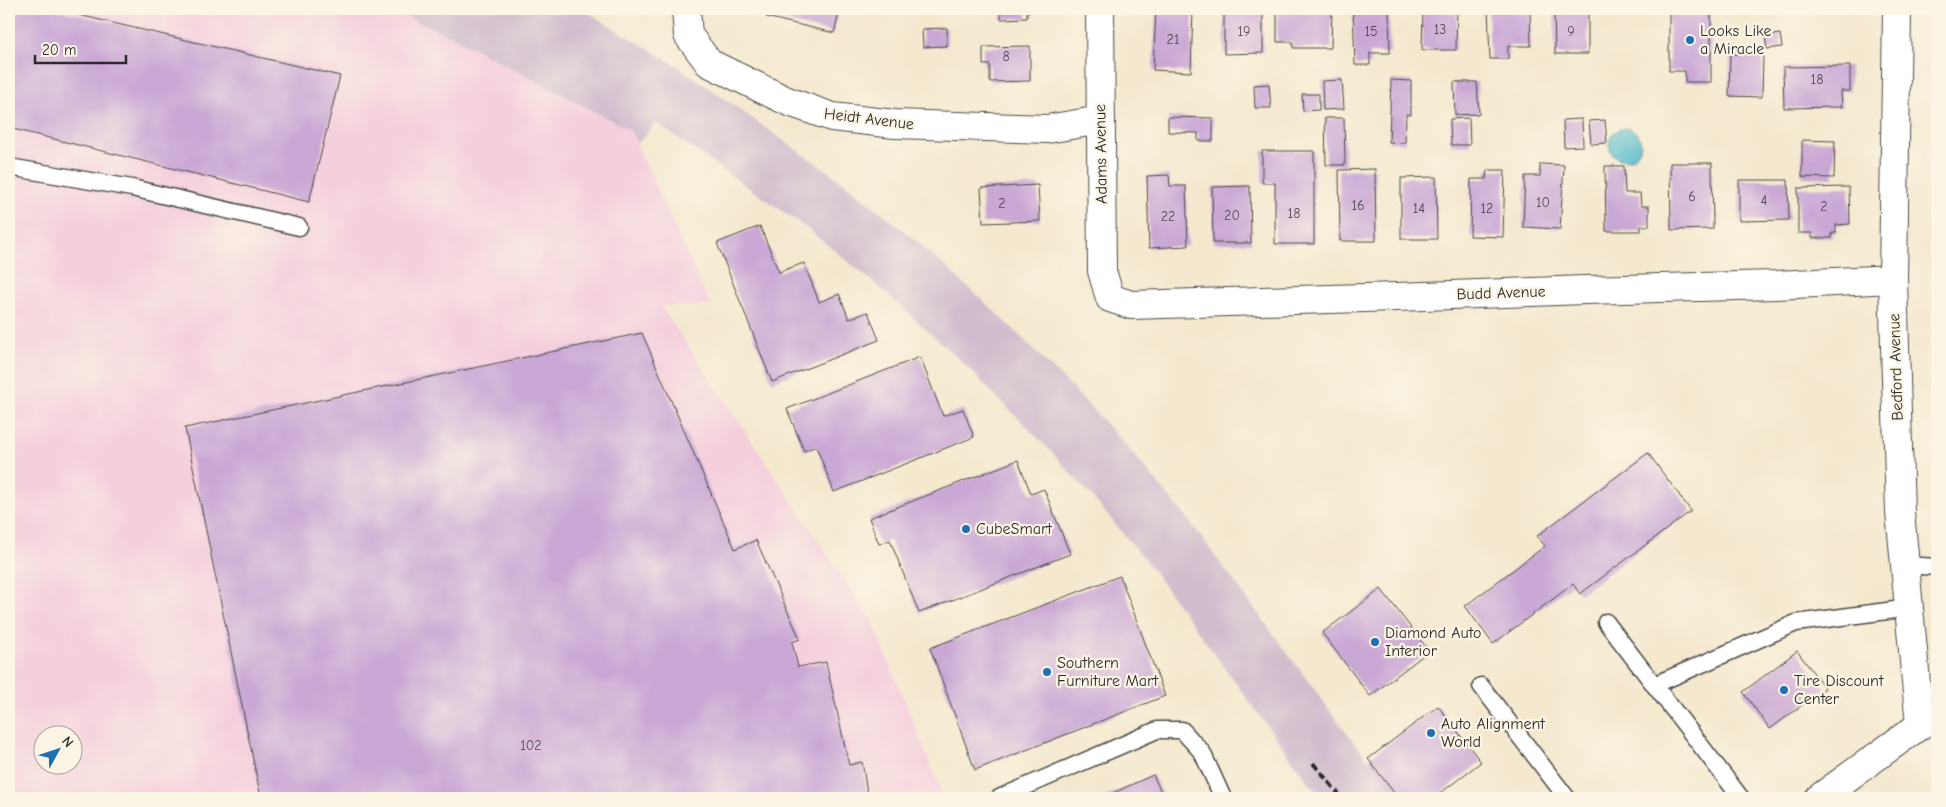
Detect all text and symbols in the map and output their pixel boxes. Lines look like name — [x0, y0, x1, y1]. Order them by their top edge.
house number: 13 — [1434, 21, 1446, 38]
place label: Looks Like a Miracle — [1700, 22, 1771, 58]
house number: 19 — [1238, 23, 1250, 40]
house number: 15 — [1364, 23, 1378, 40]
house number: 9 — [1567, 23, 1575, 40]
house number: 21 — [1167, 31, 1179, 48]
scale bar — [35, 32, 126, 64]
marker: Looks Like a Miracle — [1684, 34, 1696, 46]
text: 20 m — [42, 41, 76, 59]
house number: 8 — [1002, 48, 1010, 65]
house number: 18 — [1811, 71, 1823, 88]
street label: Adams Avenue — [1091, 104, 1111, 204]
street label: Heidt Avenue — [823, 105, 915, 133]
house number: 6 — [1688, 188, 1696, 205]
house number: 4 — [1761, 192, 1768, 209]
house number: 10 — [1536, 194, 1550, 211]
house number: 2 — [998, 195, 1006, 212]
house number: 16 — [1351, 197, 1365, 214]
house number: 2 — [1820, 198, 1828, 215]
house number: 14 — [1413, 200, 1425, 217]
house number: 12 — [1481, 200, 1493, 217]
house number: 18 — [1288, 205, 1300, 222]
house number: 20 — [1224, 207, 1240, 224]
house number: 22 — [1161, 208, 1175, 225]
street label: Budd Avenue — [1456, 282, 1546, 304]
street label: Bedford Avenue — [1885, 313, 1907, 421]
place label: CubeSmart — [976, 520, 1052, 538]
marker: CubeSmart — [960, 523, 972, 535]
place label: Diamond Auto Interior — [1385, 624, 1481, 660]
marker: Diamond Auto Interior — [1369, 636, 1381, 648]
place label: Southern Furniture Mart — [1057, 654, 1158, 690]
marker: Southern Furniture Mart — [1041, 666, 1053, 678]
place label: Tire Discount Center — [1794, 672, 1884, 708]
marker: Tire Discount Center — [1778, 684, 1790, 696]
place label: Auto Alignment World — [1441, 715, 1545, 751]
north arrow — [32, 724, 82, 774]
marker: Auto Alignment World — [1425, 727, 1437, 739]
text: N — [58, 733, 77, 751]
house number: 102 — [520, 737, 542, 754]

